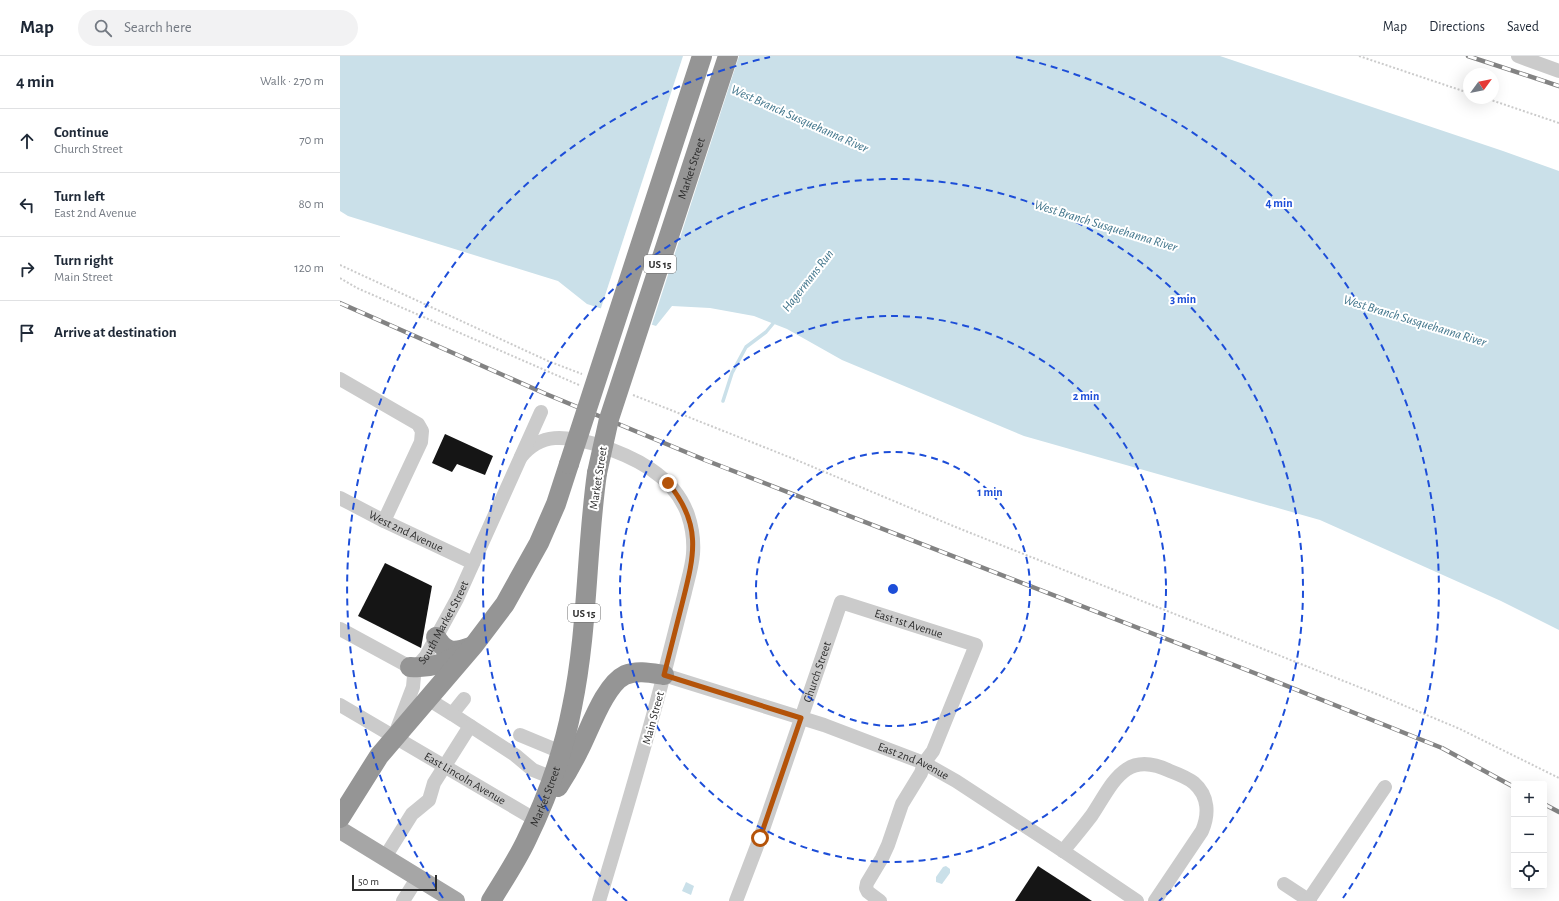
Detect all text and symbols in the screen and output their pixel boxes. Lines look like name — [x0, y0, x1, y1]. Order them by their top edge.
search box — [78, 10, 358, 46]
icon: search — [92, 17, 114, 39]
text: Map — [20, 18, 54, 37]
text: Search here — [124, 20, 192, 35]
text: Map — [1383, 20, 1407, 34]
text: Directions — [1429, 20, 1485, 34]
text: Saved — [1507, 20, 1539, 34]
north arrow — [1463, 68, 1499, 104]
text: 4 min — [16, 73, 54, 90]
text: Walk · 270 m — [260, 75, 324, 88]
water label: West Branch Susquehanna River — [729, 83, 871, 156]
text: Continue — [54, 125, 109, 140]
icon: ahead — [16, 130, 38, 152]
text: 70 m — [299, 134, 324, 147]
street label: Market Street — [676, 136, 707, 201]
text: Church Street — [54, 143, 123, 156]
text: Turn left — [54, 189, 105, 204]
icon: left — [16, 194, 38, 216]
text: 4 min — [1265, 197, 1293, 209]
text: 80 m — [298, 198, 324, 211]
water label: West Branch Susquehanna River — [1033, 198, 1179, 255]
text: East 2nd Avenue — [54, 207, 137, 220]
water label: Hagermans Run — [780, 247, 836, 314]
text: Turn right — [54, 253, 113, 268]
road number: US 15 — [644, 255, 676, 273]
icon: right — [16, 258, 38, 280]
text: 120 m — [294, 262, 324, 275]
text: Main Street — [54, 271, 113, 284]
text: 3 min — [1170, 293, 1196, 305]
water label: West Branch Susquehanna River — [1342, 293, 1488, 350]
icon: arrive — [16, 322, 38, 344]
text: Arrive at destination — [54, 325, 177, 340]
text: 2 min — [1073, 390, 1099, 402]
street label: Market Street — [587, 446, 609, 510]
route end — [659, 474, 677, 492]
text: 1 min — [977, 486, 1003, 498]
street label: West 2nd Avenue — [367, 508, 445, 554]
street label: South Market Street — [416, 579, 471, 667]
centre of rings — [886, 582, 900, 596]
road number: US 15 — [568, 604, 600, 622]
street label: East 1st Avenue — [873, 607, 944, 640]
street label: Church Street — [801, 640, 833, 704]
street label: Main Street — [640, 690, 666, 746]
street label: East 2nd Avenue — [876, 740, 951, 782]
street label: East Lincoln Avenue — [422, 750, 508, 807]
street label: Market Street — [528, 765, 562, 828]
map controls — [1511, 781, 1547, 889]
button: + — [1511, 781, 1547, 817]
button: − — [1511, 817, 1547, 853]
route start — [751, 829, 769, 847]
button: locate — [1511, 853, 1547, 889]
scale bar — [352, 873, 437, 892]
text: 50 m — [358, 876, 379, 887]

